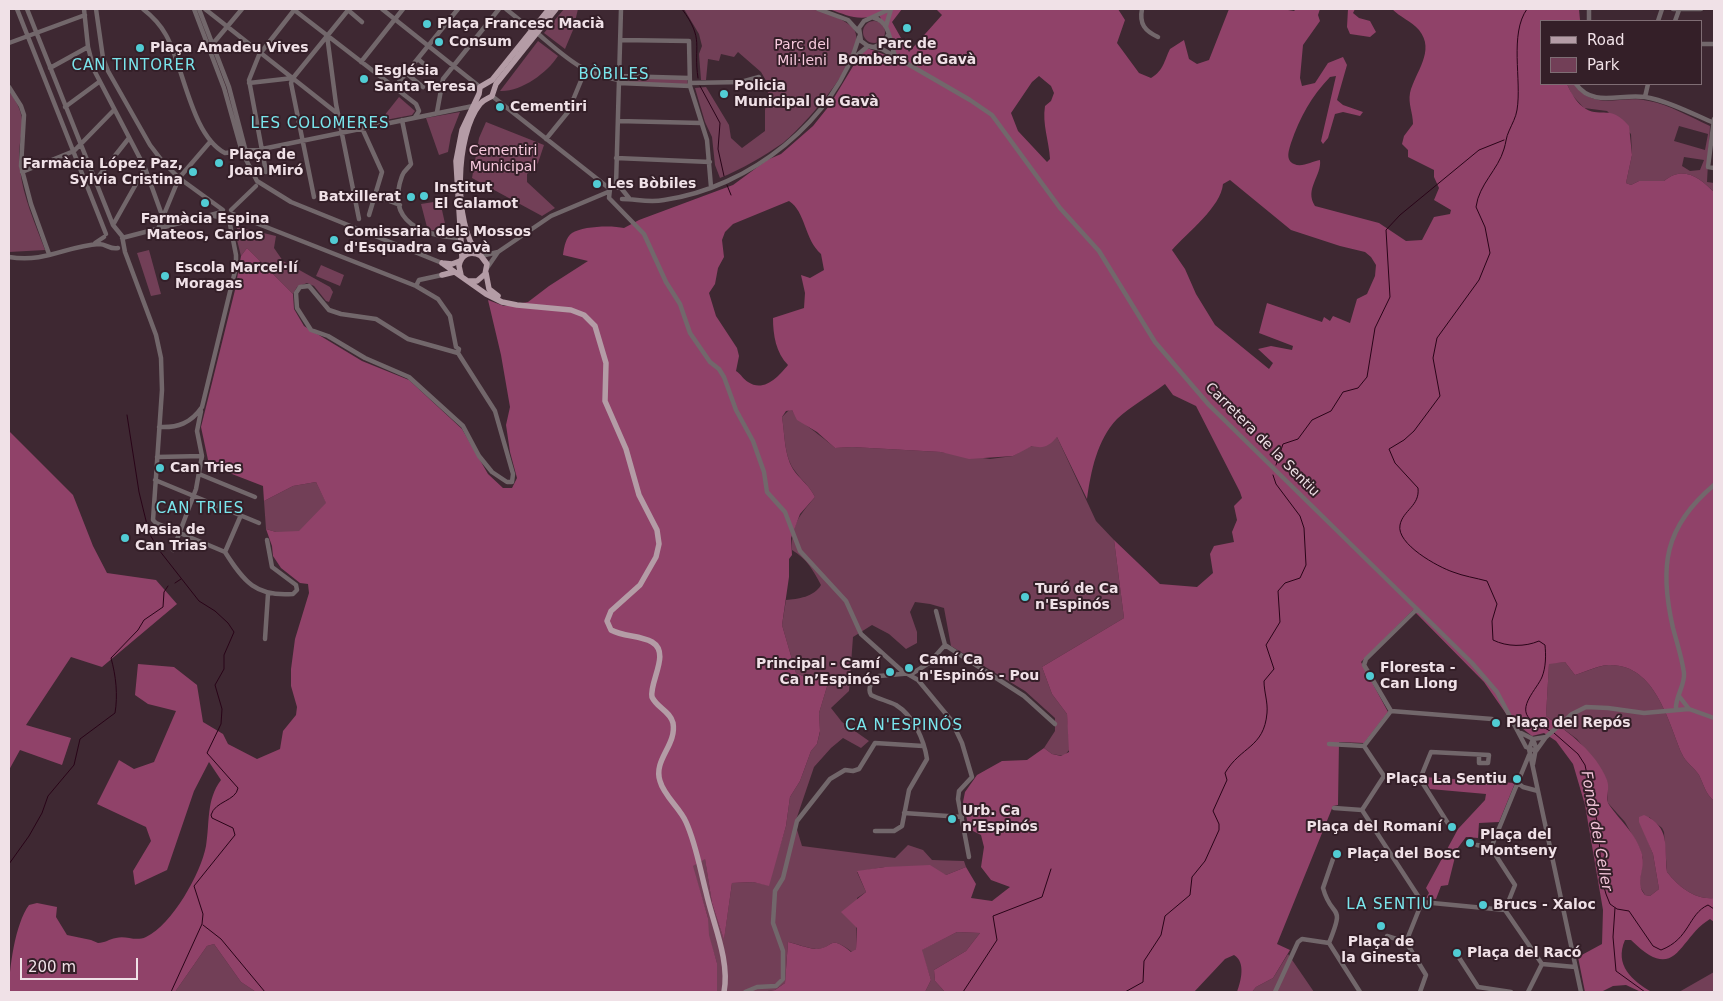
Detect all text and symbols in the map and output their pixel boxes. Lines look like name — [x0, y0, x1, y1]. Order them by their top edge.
place label: Plaça Francesc Macià — [437, 16, 604, 32]
marker: Plaça Francesc Macià — [421, 18, 433, 30]
legend — [1540, 20, 1703, 85]
marker: Parc de Bombers de Gavà — [901, 22, 913, 34]
text: Road — [1587, 31, 1625, 49]
place label: Consum — [449, 34, 512, 50]
marker: Consum — [433, 36, 445, 48]
place label: Parc de Bombers de Gavà — [838, 36, 976, 68]
park label: Parc del Mil·leni — [774, 37, 830, 70]
place label: Plaça Amadeu Vives — [150, 40, 309, 56]
marker: Plaça Amadeu Vives — [134, 42, 146, 54]
text: Park — [1587, 56, 1619, 74]
district label: CAN TINTORER — [70, 57, 198, 75]
place label: Església Santa Teresa — [374, 63, 476, 95]
district label: BÒBILES — [578, 66, 650, 84]
marker: Església Santa Teresa — [358, 73, 370, 85]
place label: Policia Municipal de Gavà — [734, 78, 879, 110]
marker: Policia Municipal de Gavà — [718, 88, 730, 100]
place label: Cementiri — [510, 99, 587, 115]
marker: Cementiri — [494, 101, 506, 113]
district label: LES COLOMERES — [249, 115, 391, 133]
park label: Cementiri Municipal — [469, 143, 537, 176]
place label: Plaça de Joan Miró — [229, 147, 303, 180]
place label: Farmàcia López Paz, Sylvia Cristina — [23, 156, 183, 188]
marker: Plaça de Joan Miró — [213, 157, 225, 169]
marker: Farmàcia López Paz, Sylvia Cristina — [187, 166, 199, 178]
place label: Les Bòbiles — [607, 176, 696, 192]
marker: Les Bòbiles — [591, 178, 603, 190]
place label: Institut El Calamot — [434, 180, 518, 212]
place label: Batxillerat — [318, 189, 401, 205]
marker: Institut El Calamot — [418, 190, 430, 202]
marker: Batxillerat — [405, 191, 417, 203]
marker: Farmàcia Espina Mateos, Carlos — [199, 197, 211, 209]
place label: Farmàcia Espina Mateos, Carlos — [141, 211, 269, 243]
place label: Comissaria dels Mossos d'Esquadra a Gavà — [344, 224, 531, 256]
marker: Comissaria dels Mossos d'Esquadra a Gavà — [328, 234, 340, 246]
place label: Escola Marcel·lí Moragas — [175, 260, 298, 292]
marker: Escola Marcel·lí Moragas — [159, 270, 171, 282]
street label: Carretera de la Sentiu — [1202, 380, 1322, 500]
place label: Can Tries — [170, 460, 242, 476]
marker: Can Tries — [154, 462, 166, 474]
district label: CAN TRIES — [155, 500, 245, 518]
place label: Masia de Can Trias — [135, 522, 207, 554]
marker: Masia de Can Trias — [119, 532, 131, 544]
place label: Turó de Ca n'Espinós — [1035, 581, 1118, 614]
marker: Turó de Ca n'Espinós — [1019, 591, 1031, 603]
place label: Camí Ca n'Espinós - Pou — [919, 652, 1039, 684]
place label: Principal - Camí Ca n’Espinós — [756, 656, 880, 689]
place label: Floresta - Can Llong — [1380, 660, 1458, 692]
marker: Camí Ca n'Espinós - Pou — [903, 662, 915, 674]
marker: Principal - Camí Ca n’Espinós — [884, 666, 896, 678]
marker: Floresta - Can Llong — [1364, 670, 1376, 682]
place label: Plaça del Repós — [1506, 715, 1631, 731]
district label: CA N'ESPINÓS — [844, 717, 964, 735]
marker: Plaça del Repós — [1490, 717, 1502, 729]
water label: Fondo del Celler — [1577, 769, 1615, 893]
place label: Plaça La Sentiu — [1386, 771, 1507, 787]
marker: Plaça La Sentiu — [1511, 773, 1523, 785]
place label: Urb. Ca n’Espinós — [962, 803, 1038, 836]
marker: Urb. Ca n’Espinós — [946, 813, 958, 825]
place label: Plaça del Romaní — [1306, 819, 1442, 835]
marker: Plaça del Romaní — [1446, 821, 1458, 833]
place label: Plaça del Montseny — [1480, 827, 1557, 860]
marker: Plaça del Montseny — [1464, 837, 1476, 849]
place label: Plaça del Bosc — [1347, 846, 1460, 862]
marker: Plaça del Bosc — [1331, 848, 1343, 860]
district label: LA SENTIU — [1345, 896, 1435, 914]
place label: Brucs - Xaloc — [1493, 897, 1596, 913]
marker: Brucs - Xaloc — [1477, 899, 1489, 911]
marker: Plaça de la Ginesta — [1375, 920, 1387, 932]
place label: Plaça de la Ginesta — [1341, 934, 1421, 966]
place label: Plaça del Racó — [1467, 945, 1581, 961]
marker: Plaça del Racó — [1451, 947, 1463, 959]
scale bar — [22, 948, 140, 980]
text: 200 m — [28, 958, 76, 976]

